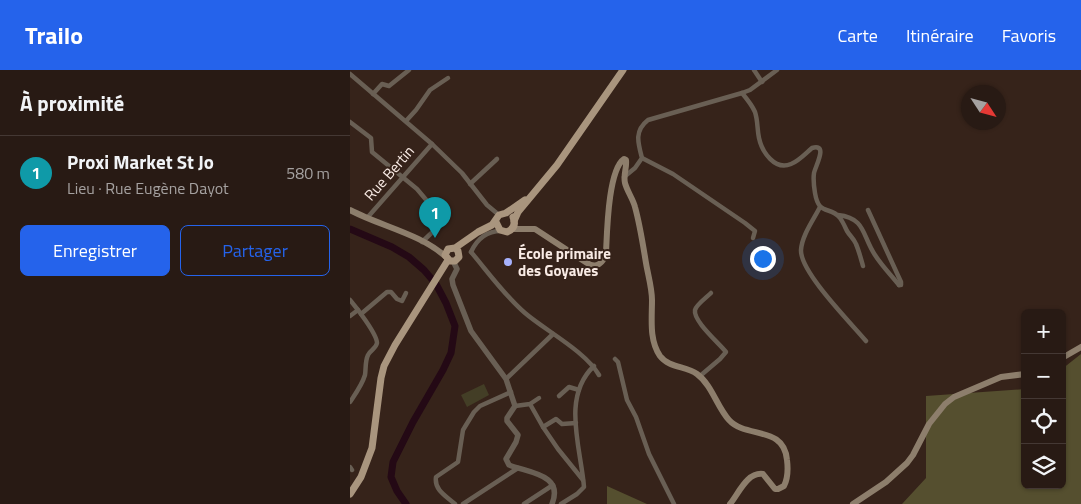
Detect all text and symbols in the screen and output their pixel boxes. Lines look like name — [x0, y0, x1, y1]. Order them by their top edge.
text: Trailo — [25, 17, 83, 53]
text: Carte — [837, 22, 878, 49]
text: Itinéraire — [906, 22, 974, 49]
text: Favoris — [1002, 22, 1056, 49]
north arrow — [961, 85, 1006, 130]
text: À proximité — [20, 87, 124, 119]
street label: Rue Bertin — [358, 140, 420, 206]
text: Proxi Market St Jo — [67, 147, 214, 176]
text: 1 — [32, 161, 40, 185]
text: 580 m — [286, 161, 330, 185]
text: Lieu · Rue Eugène Dayot — [67, 176, 229, 200]
pin: 1 — [419, 197, 451, 238]
button: Enregistrer — [20, 225, 170, 276]
button: Partager — [180, 225, 330, 276]
place label: École primaire des Goyaves — [518, 242, 611, 282]
your location — [750, 246, 776, 272]
marker: École primaire des Goyaves — [502, 256, 514, 268]
map controls — [1021, 309, 1066, 489]
button: + — [1021, 309, 1066, 354]
button: − — [1021, 354, 1066, 399]
button: locate — [1021, 399, 1066, 444]
button: layers — [1021, 444, 1066, 489]

